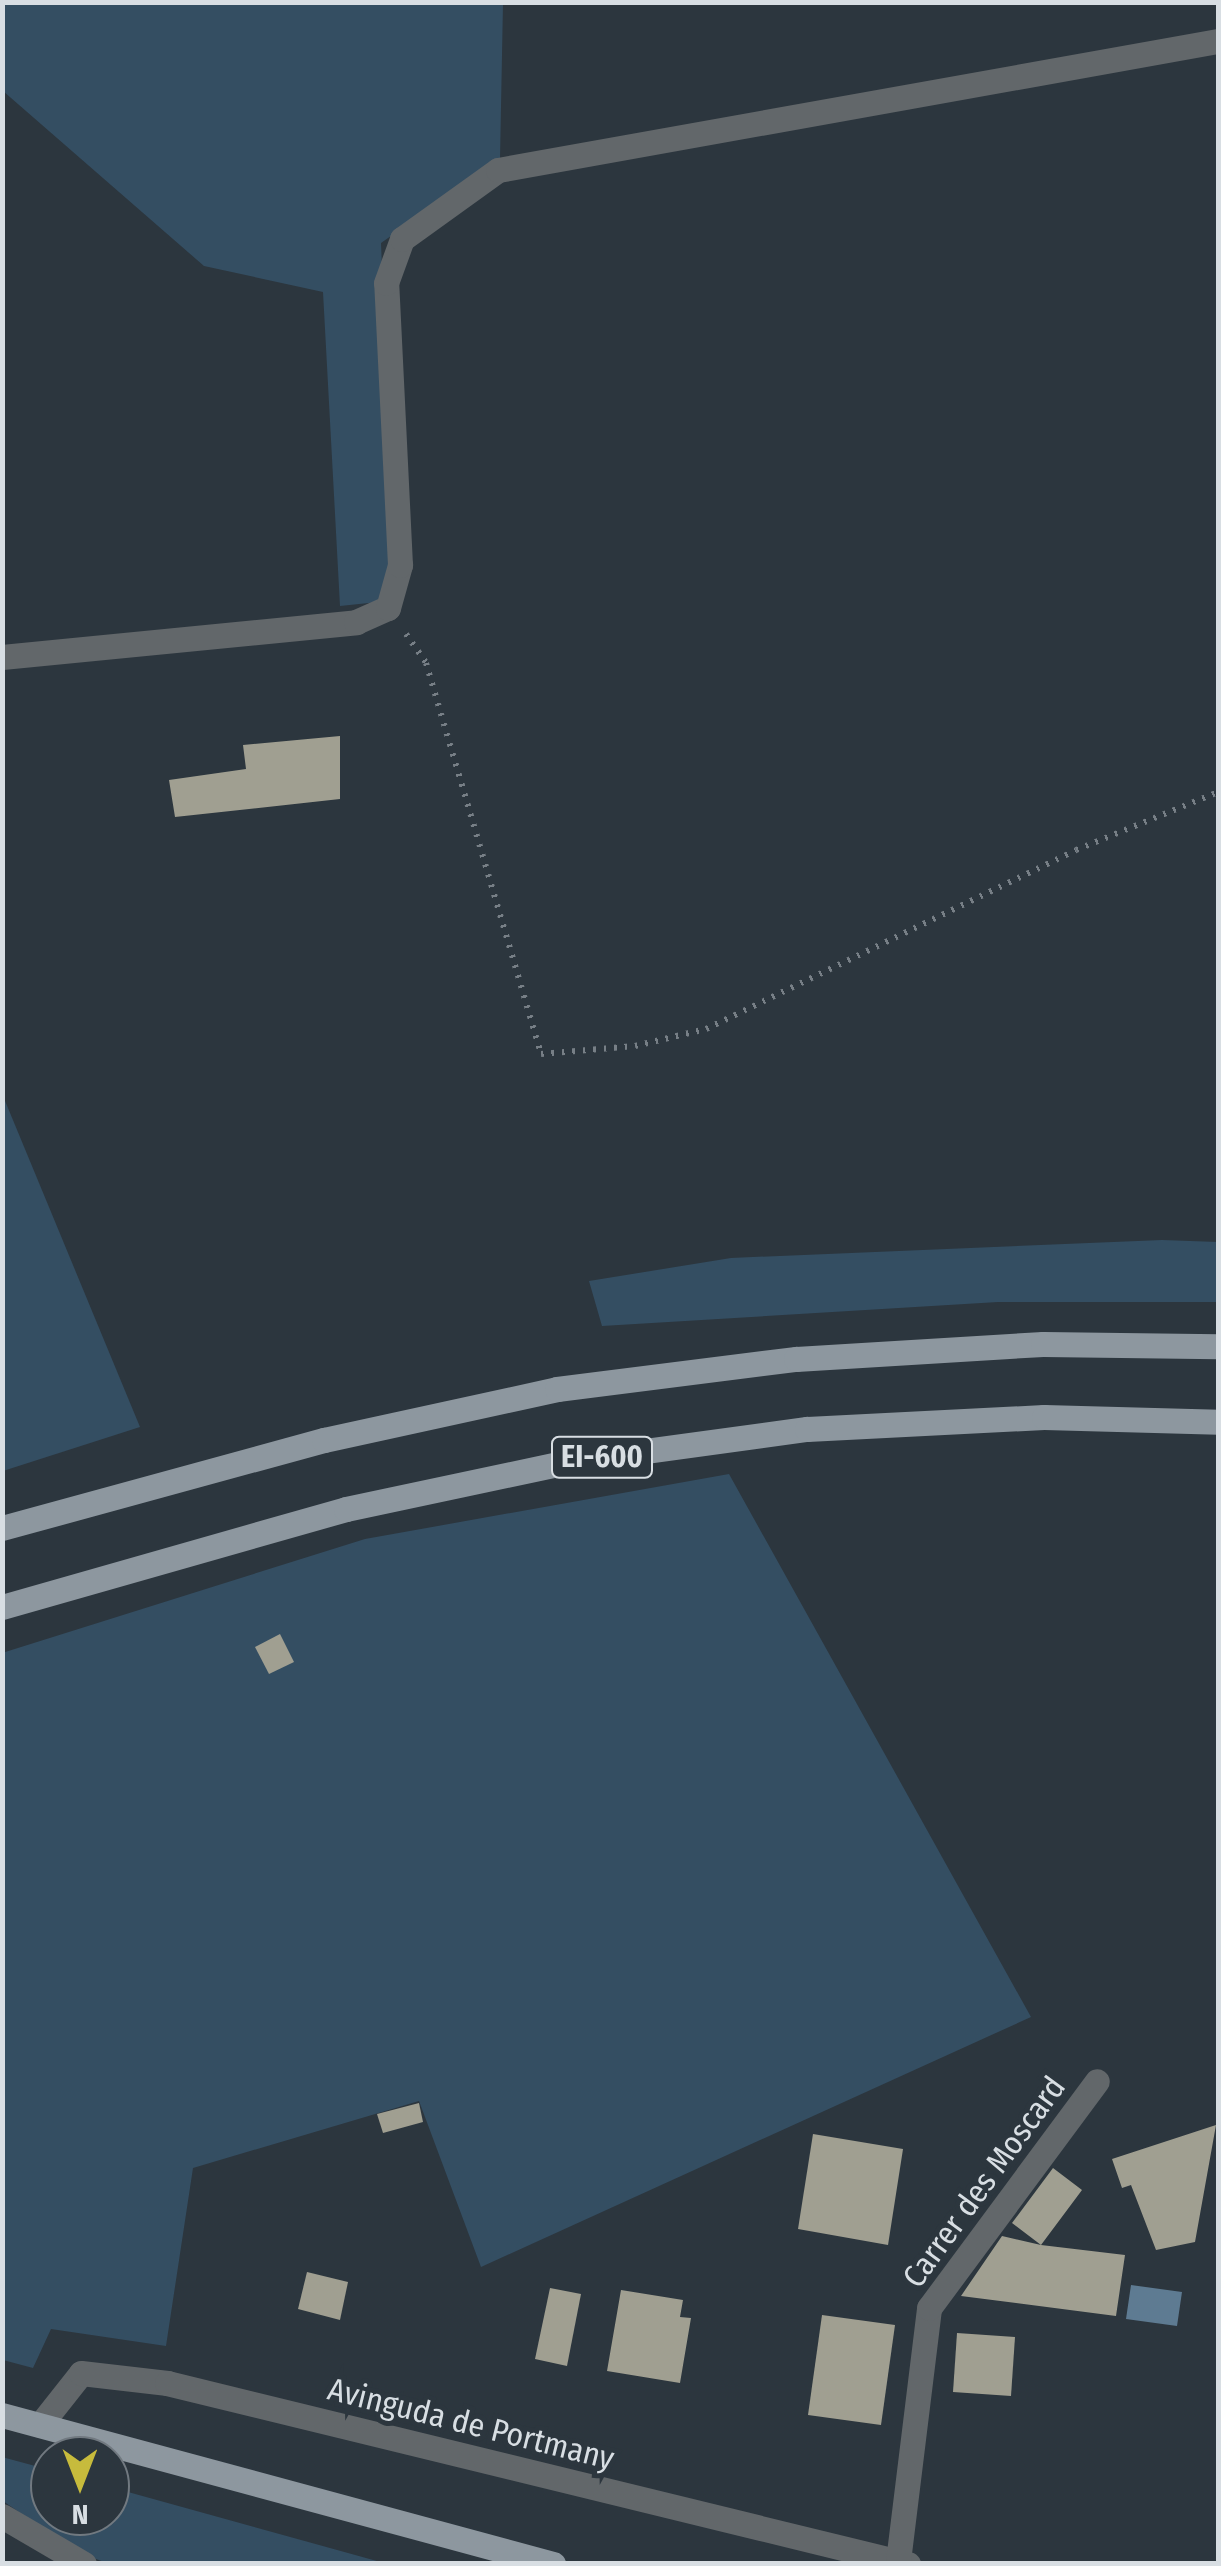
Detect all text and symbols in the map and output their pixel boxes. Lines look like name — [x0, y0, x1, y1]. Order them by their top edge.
road number: EI-600 — [550, 1432, 654, 1482]
street label: Carrer des Moscard — [895, 2069, 1073, 2295]
street label: Avinguda de Portmany — [324, 2370, 618, 2478]
north arrow — [30, 2436, 130, 2536]
text: N — [72, 2498, 88, 2531]

